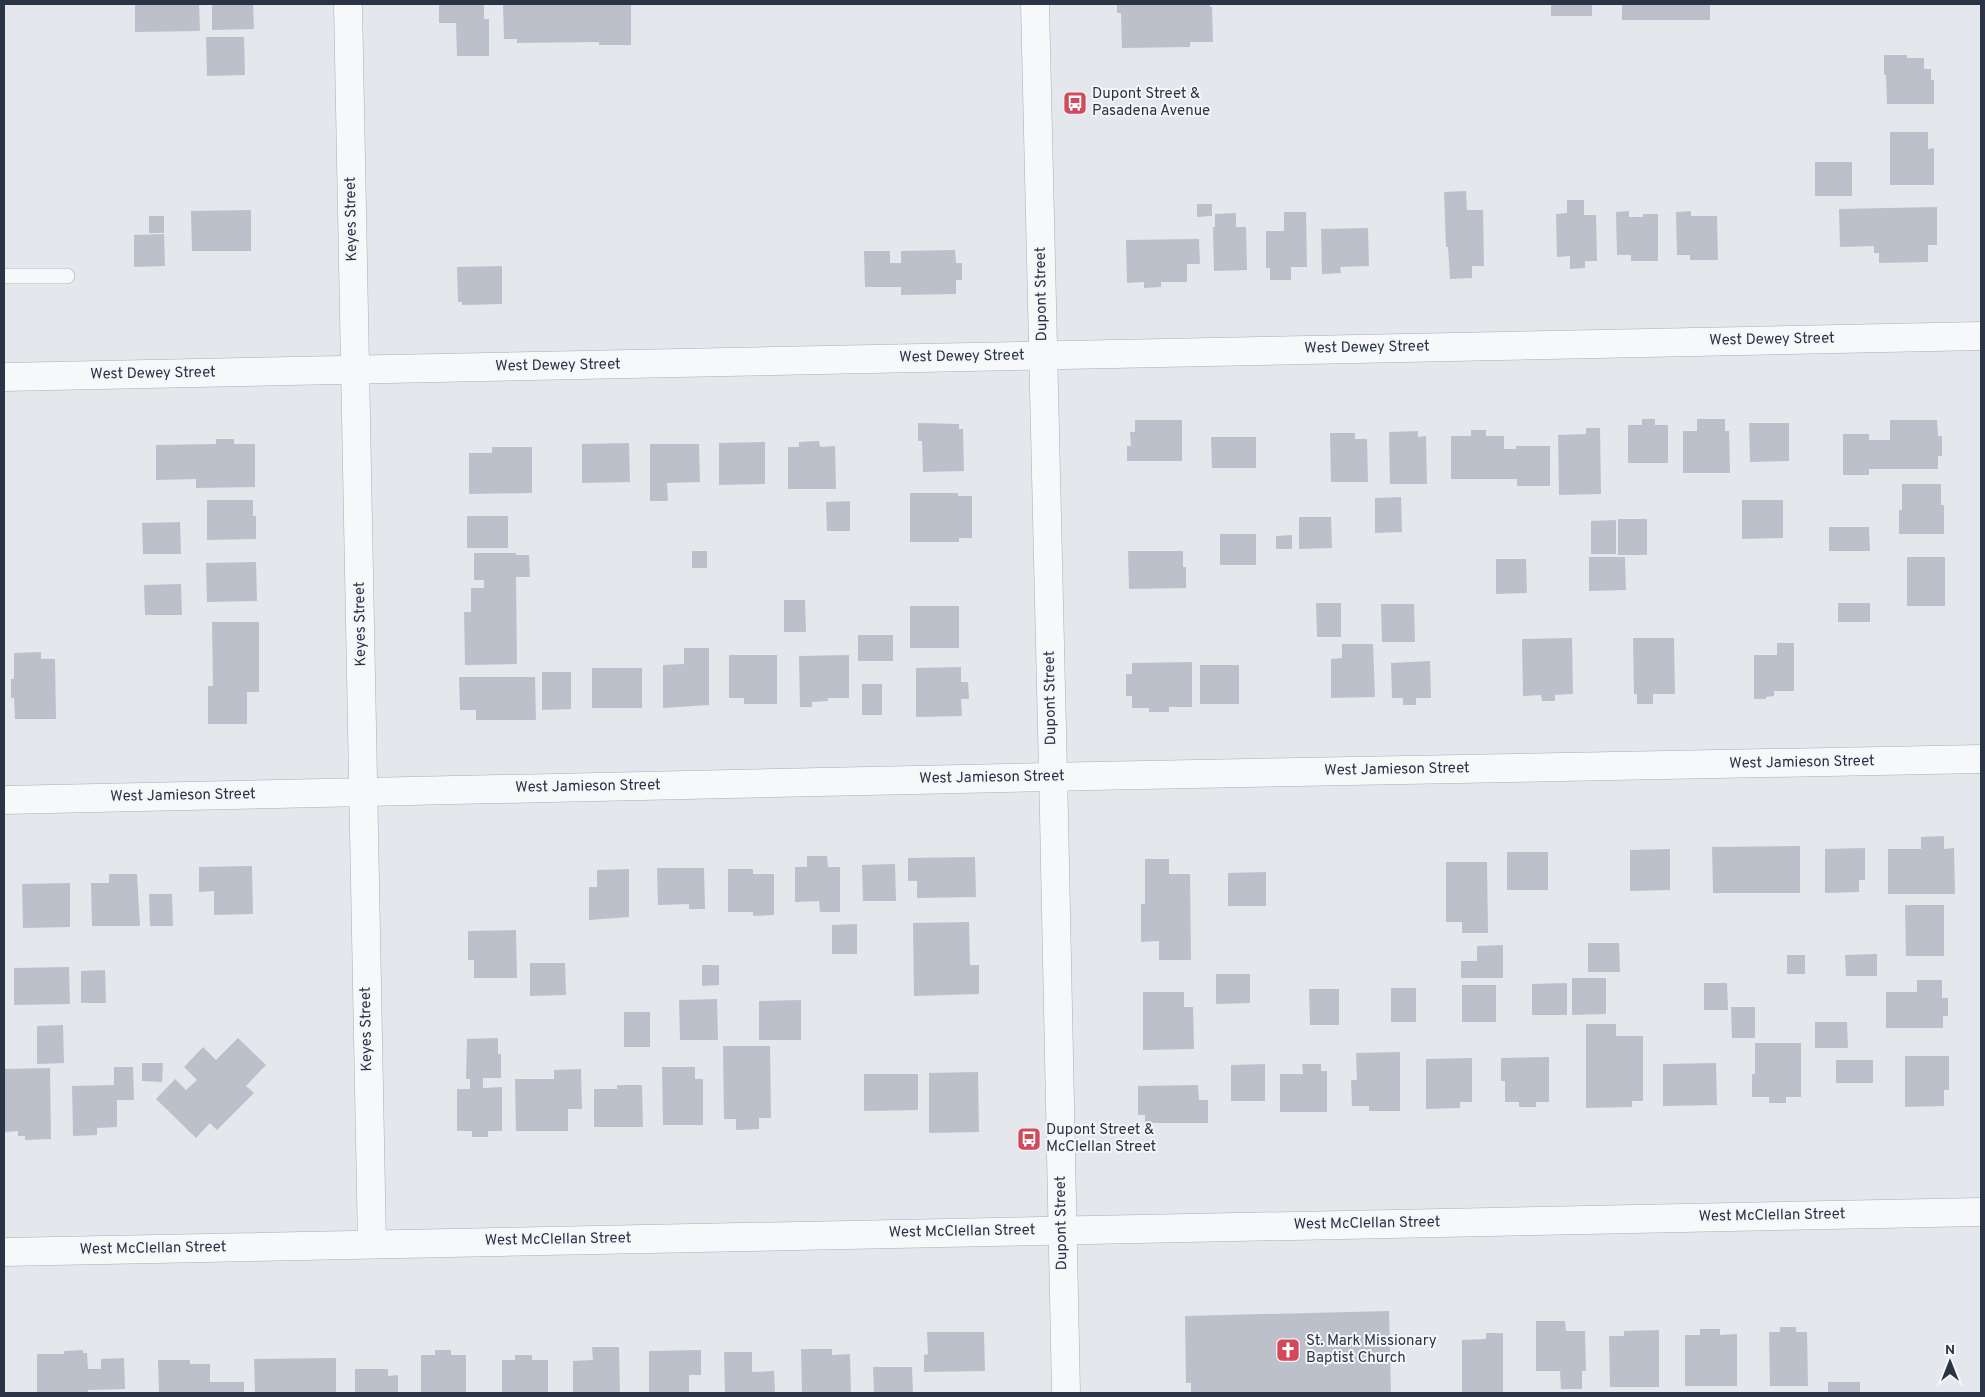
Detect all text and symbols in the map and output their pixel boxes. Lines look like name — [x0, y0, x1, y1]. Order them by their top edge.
place label: Dupont Street & Pasadena Avenue — [1092, 85, 1210, 121]
bus stop icon: Dupont Street & Pasadena Avenue — [1062, 90, 1088, 116]
street label: Keyes Street — [342, 176, 362, 262]
street label: Dupont Street — [1032, 247, 1052, 341]
street label: West Dewey Street — [1709, 329, 1835, 351]
street label: West Dewey Street — [1304, 337, 1430, 359]
street label: West Dewey Street — [899, 346, 1025, 368]
street label: West Dewey Street — [495, 355, 621, 377]
street label: West Dewey Street — [90, 363, 216, 385]
street label: Keyes Street — [351, 581, 371, 667]
street label: Dupont Street — [1041, 651, 1061, 745]
street label: West Jamieson Street — [1729, 752, 1875, 774]
street label: West Jamieson Street — [1324, 759, 1470, 781]
street label: West Jamieson Street — [919, 767, 1065, 789]
street label: West Jamieson Street — [515, 776, 661, 798]
street label: West Jamieson Street — [110, 785, 256, 807]
street label: Keyes Street — [357, 986, 377, 1072]
place label: Dupont Street & McClellan Street — [1046, 1121, 1156, 1157]
bus stop icon: Dupont Street & McClellan Street — [1016, 1126, 1042, 1152]
street label: Dupont Street — [1052, 1176, 1072, 1270]
street label: West McClellan Street — [1699, 1205, 1845, 1227]
street label: West McClellan Street — [1294, 1213, 1440, 1235]
street label: West McClellan Street — [889, 1221, 1035, 1243]
street label: West McClellan Street — [485, 1229, 631, 1251]
street label: West McClellan Street — [80, 1238, 226, 1260]
place label: St. Mark Missionary Baptist Church — [1306, 1332, 1437, 1368]
church icon: St. Mark Missionary Baptist Church — [1275, 1337, 1301, 1363]
north arrow — [1925, 1337, 1975, 1387]
text: N — [1945, 1342, 1955, 1359]

